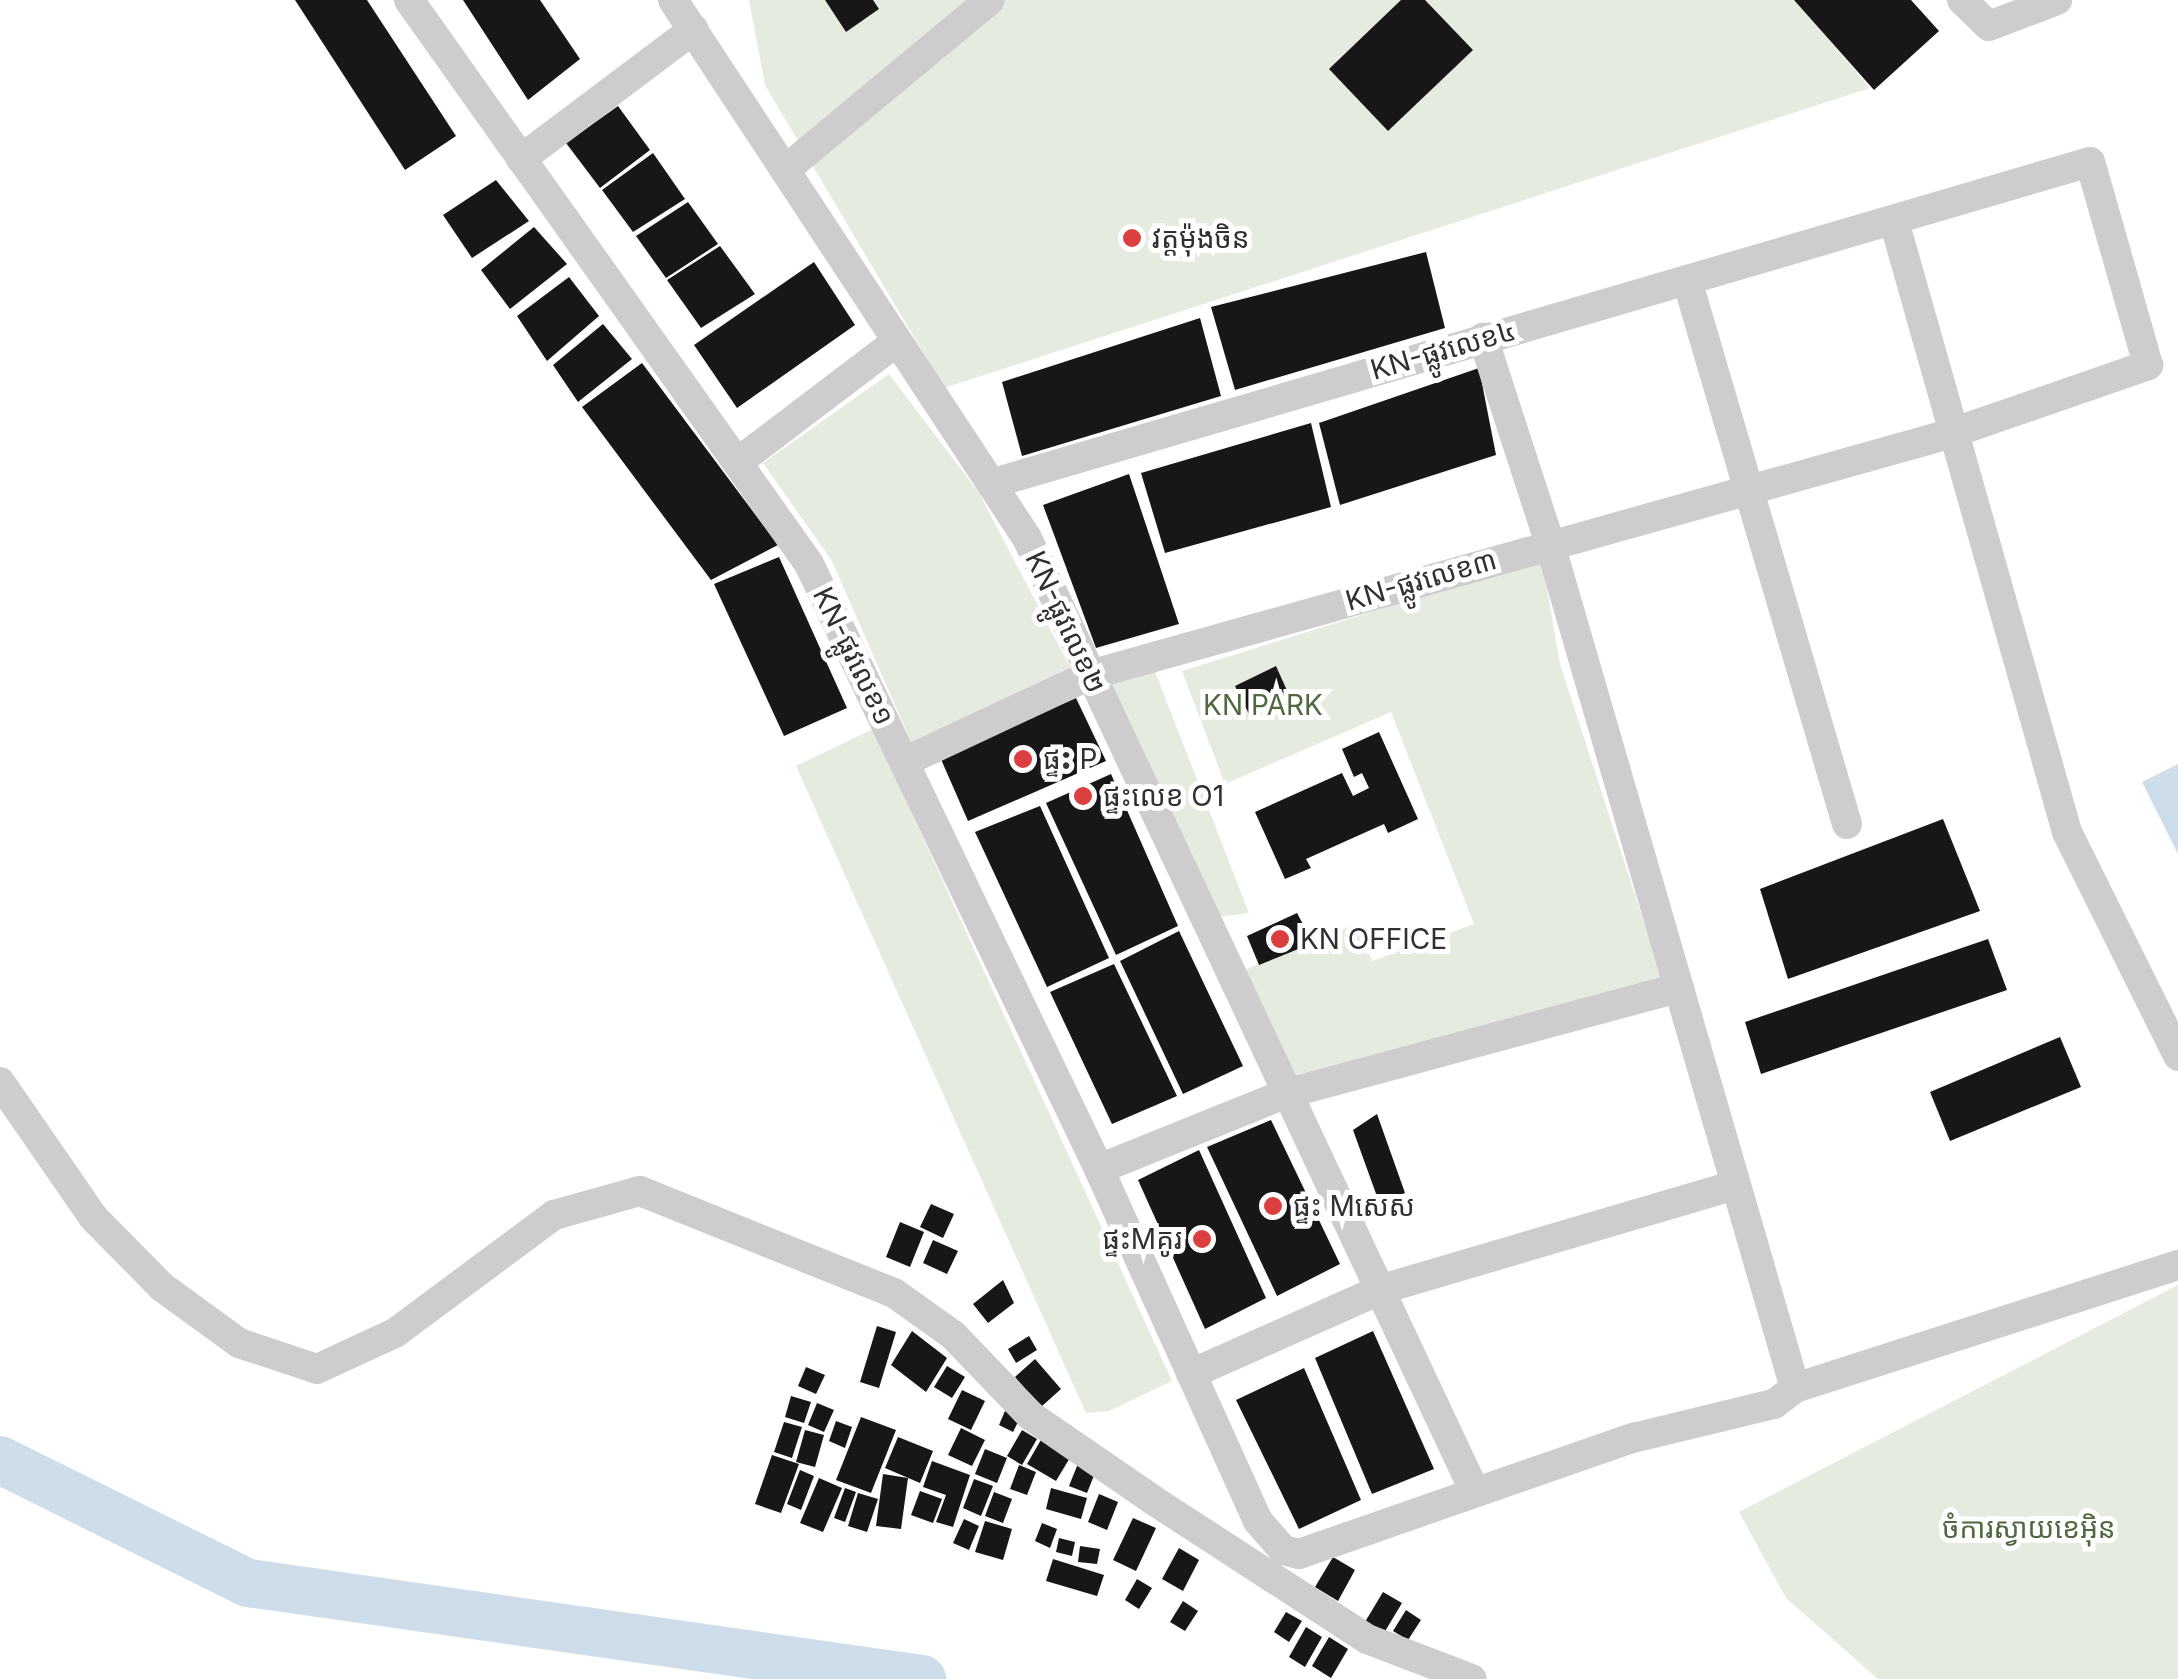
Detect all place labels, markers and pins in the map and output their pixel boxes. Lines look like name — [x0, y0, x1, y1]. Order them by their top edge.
place label: វត្តម៉ុងចិន — [1152, 221, 1249, 255]
marker: វត្តម៉ុងចិន — [1121, 227, 1143, 249]
place label: ផ្ទះ P — [1043, 742, 1097, 776]
marker: ផ្ទះ P — [1012, 748, 1034, 770]
place label: ផ្ទះលេខ O1 — [1103, 779, 1224, 813]
marker: ផ្ទះលេខ O1 — [1072, 785, 1094, 807]
place label: KN OFFICE — [1300, 922, 1447, 956]
marker: KN OFFICE — [1269, 928, 1291, 950]
place label: ផ្ទះ Mសេស — [1293, 1189, 1415, 1223]
marker: ផ្ទះ Mសេស — [1262, 1195, 1284, 1217]
place label: ផ្ទះMគូរ — [1102, 1222, 1182, 1256]
marker: ផ្ទះMគូរ — [1191, 1228, 1213, 1250]

